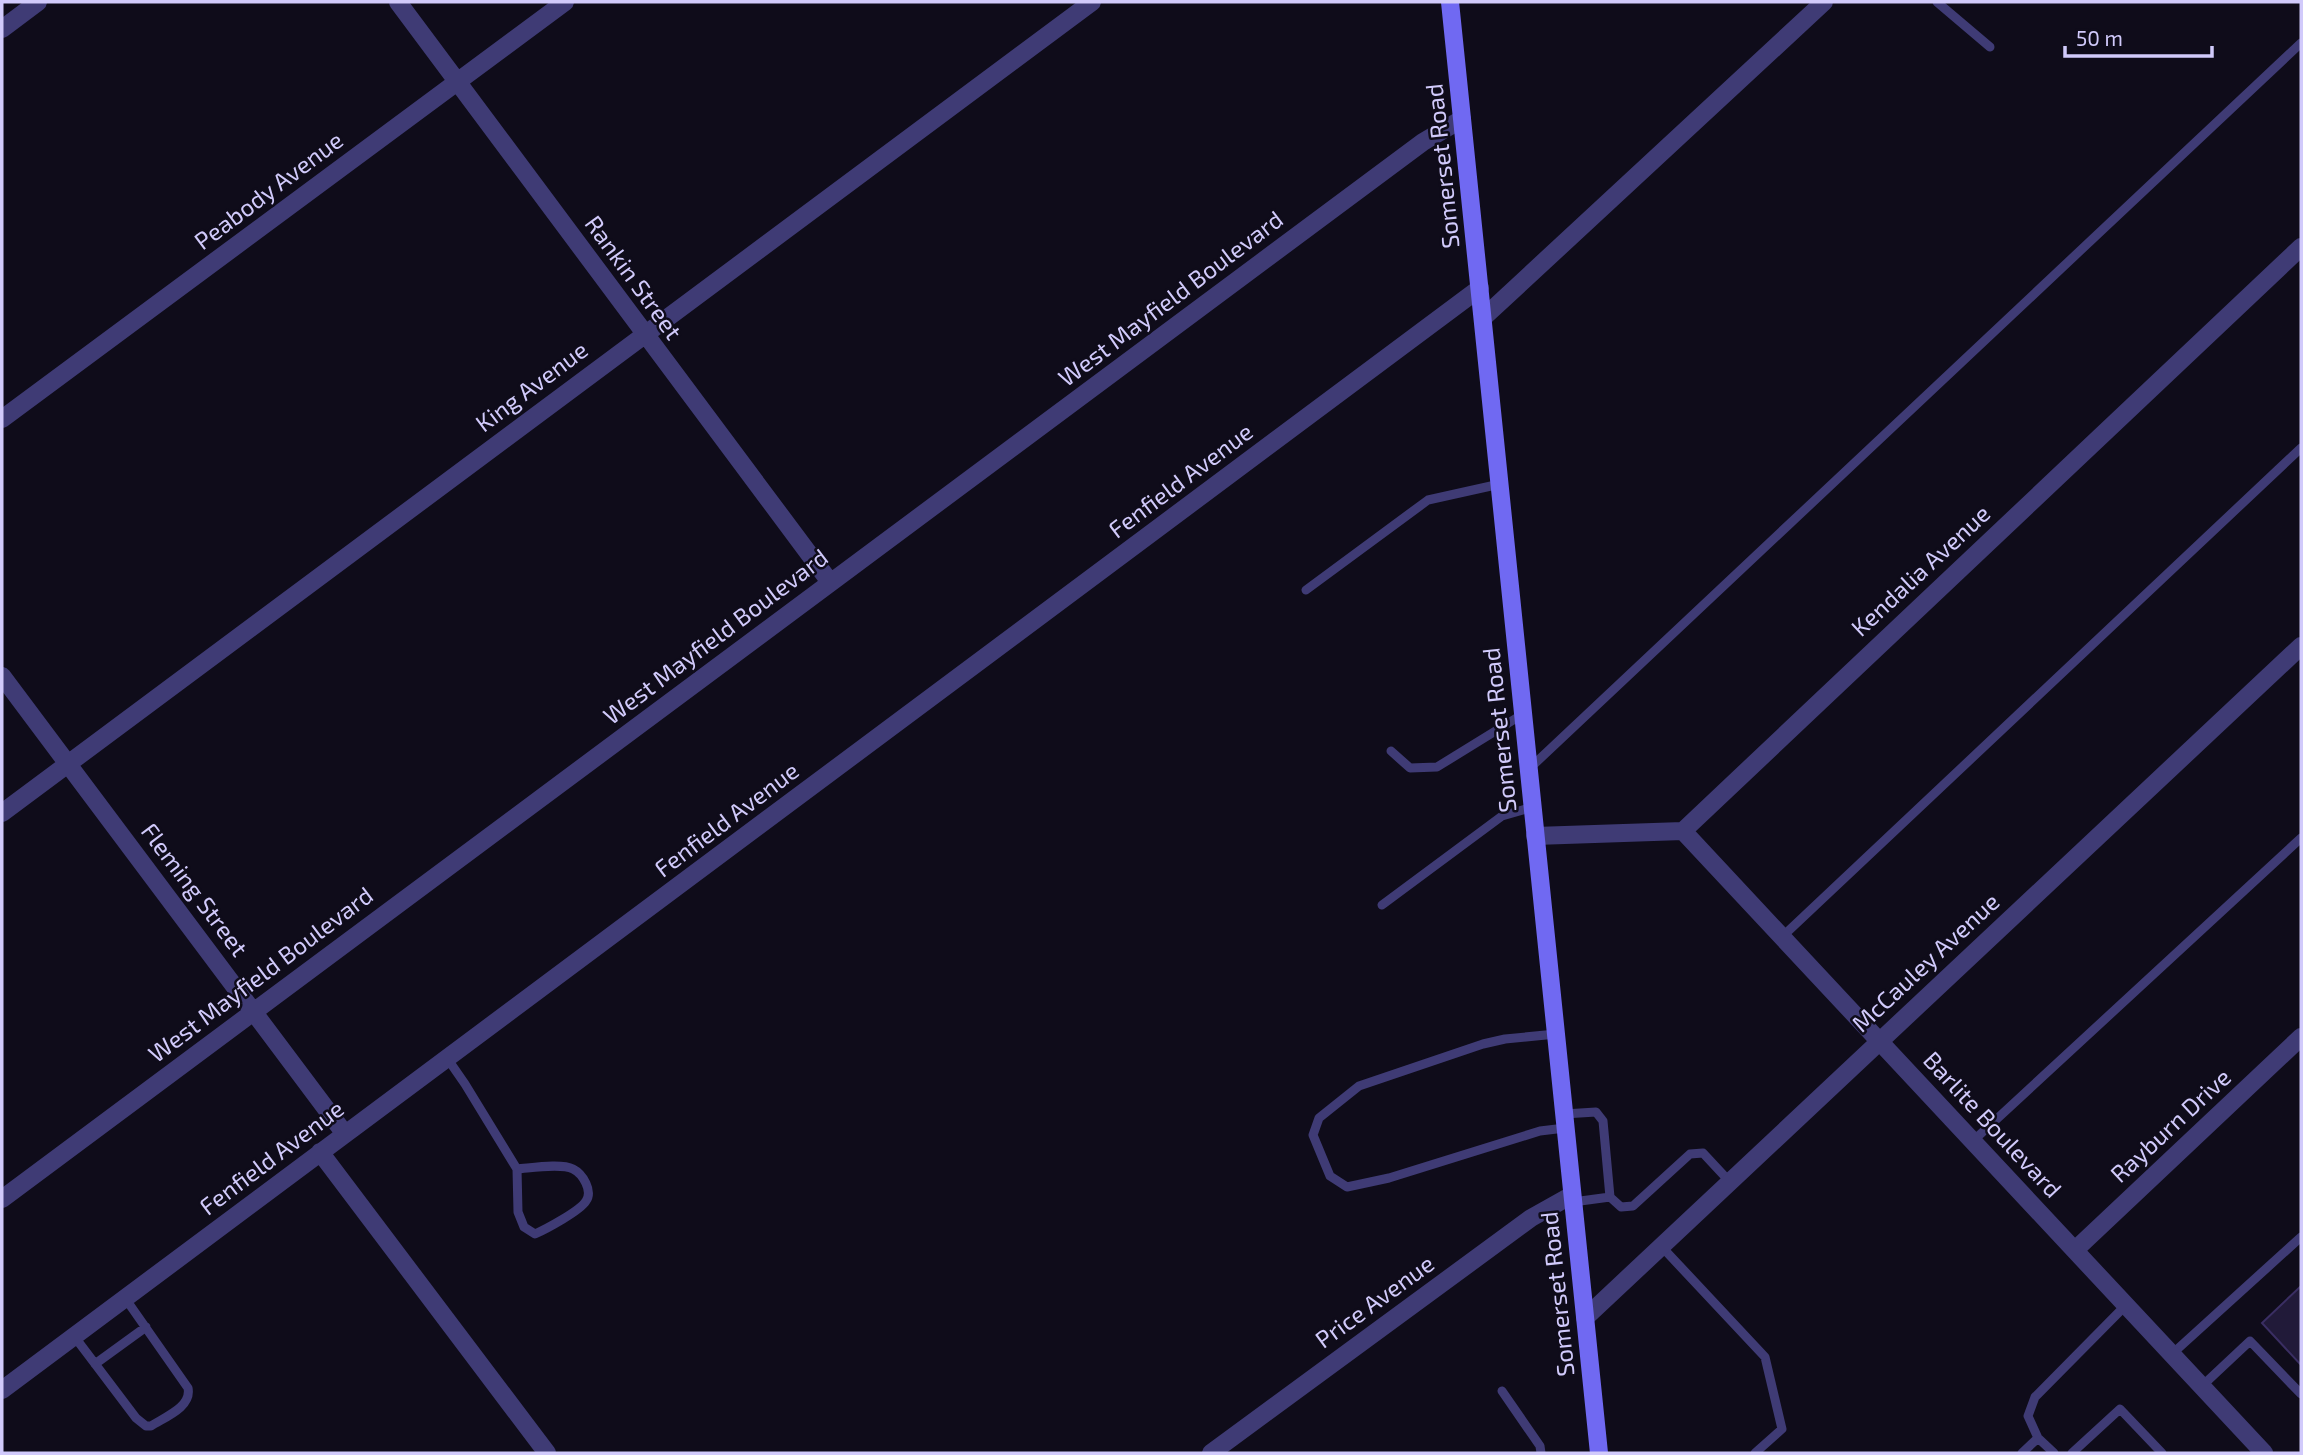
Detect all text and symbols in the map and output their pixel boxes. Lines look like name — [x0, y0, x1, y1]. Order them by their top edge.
scale bar — [2065, 14, 2212, 58]
text: 50 m — [2076, 25, 2123, 50]
street label: Somerset Road — [1418, 82, 1465, 250]
street label: Peabody Avenue — [188, 125, 348, 255]
street label: West Mayfield Boulevard — [1052, 204, 1288, 392]
street label: Rankin Street — [580, 209, 689, 345]
street label: King Avenue — [469, 334, 593, 437]
street label: Fenfield Avenue — [1102, 416, 1258, 543]
street label: Kendalia Avenue — [1845, 498, 1995, 642]
street label: West Mayfield Boulevard — [597, 542, 833, 730]
street label: Somerset Road — [1475, 646, 1522, 814]
street label: Fenfield Avenue — [648, 755, 804, 882]
street label: Fleming Street — [136, 817, 255, 961]
street label: West Mayfield Boulevard — [142, 880, 378, 1068]
street label: McCauley Avenue — [1845, 886, 2005, 1038]
street label: Barlite Boulevard — [1918, 1045, 2068, 1203]
street label: Rayburn Drive — [2104, 1062, 2236, 1188]
street label: Fenfield Avenue — [193, 1093, 349, 1220]
street label: Somerset Road — [1533, 1210, 1580, 1378]
street label: Price Avenue — [1309, 1248, 1439, 1353]

